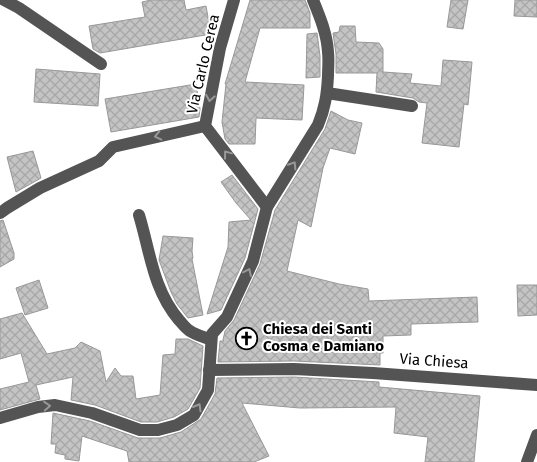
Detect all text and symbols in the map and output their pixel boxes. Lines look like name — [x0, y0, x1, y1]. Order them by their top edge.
street label: Via Carlo Cerea — [183, 12, 223, 116]
one-way arrow — [206, 94, 216, 103]
one-way arrow — [153, 130, 162, 141]
one-way arrow — [224, 150, 233, 160]
one-way arrow — [287, 162, 296, 171]
one-way arrow — [242, 269, 252, 278]
place label: Chiesa dei Santi Cosma e Damiano — [263, 320, 384, 355]
church icon: Chiesa dei Santi Cosma e Damiano — [235, 326, 259, 350]
street label: Via Chiesa — [399, 350, 469, 372]
one-way arrow — [43, 400, 51, 411]
one-way arrow — [192, 404, 202, 413]

